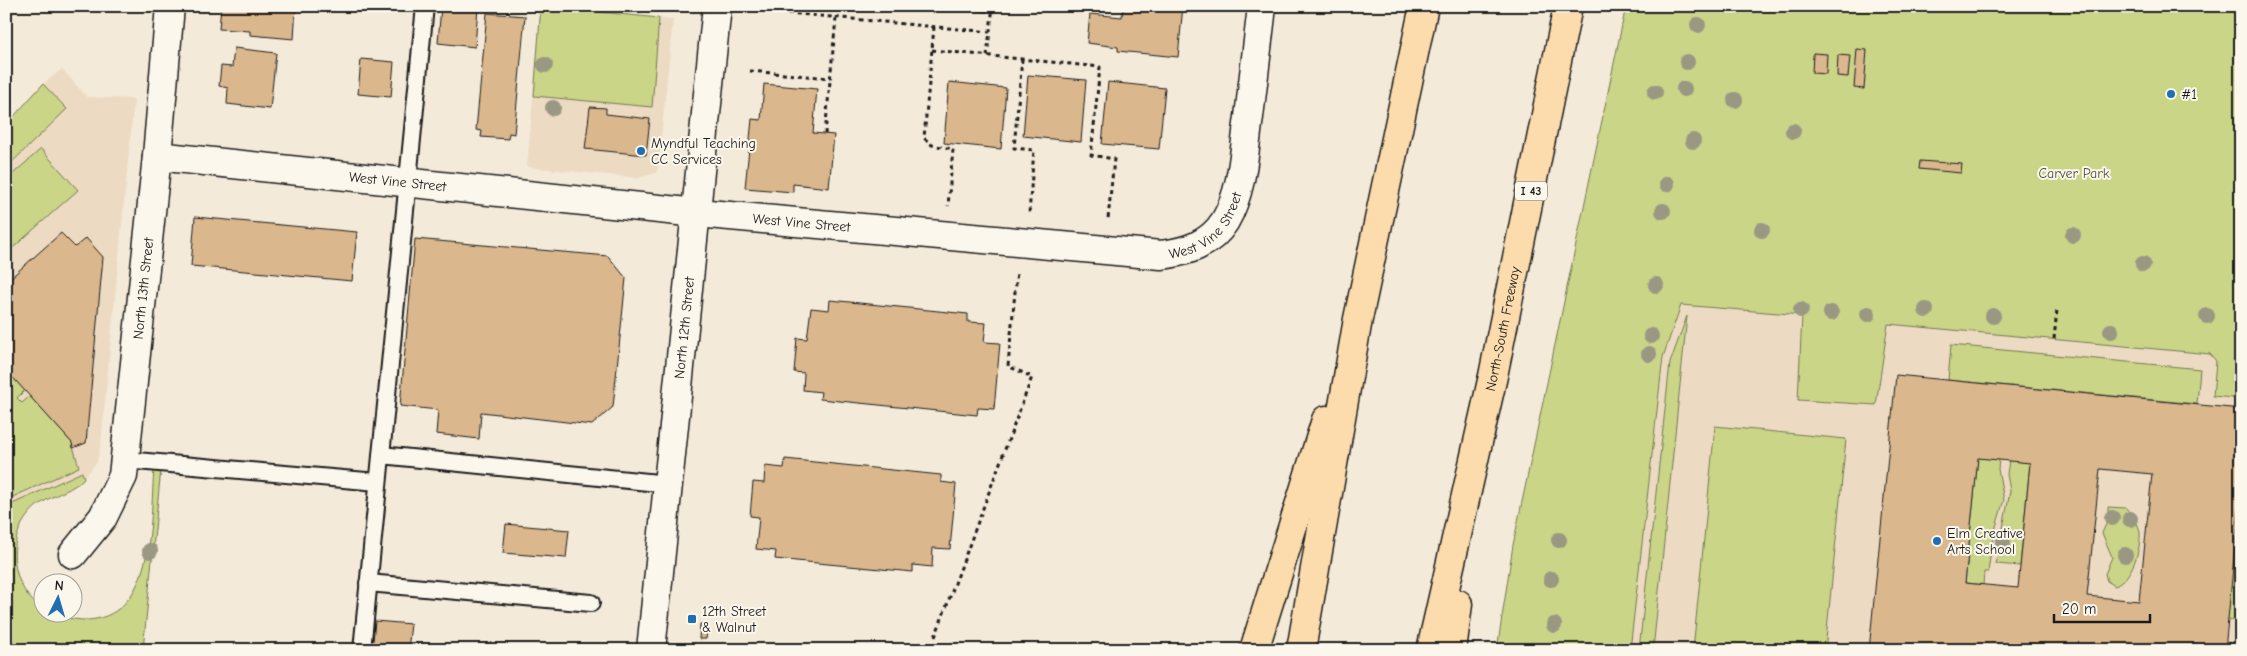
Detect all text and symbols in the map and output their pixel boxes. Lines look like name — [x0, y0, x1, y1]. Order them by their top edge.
place label: #1 — [2181, 86, 2197, 103]
marker: #1 — [2165, 88, 2177, 100]
place label: Myndful Teaching CC Services — [651, 135, 756, 168]
marker: Myndful Teaching CC Services — [635, 145, 647, 157]
park label: Carver Park — [2038, 165, 2110, 182]
street label: West Vine Street — [348, 168, 448, 195]
road number: I 43 — [1515, 182, 1547, 200]
street label: West Vine Street — [1167, 189, 1245, 262]
street label: West Vine Street — [752, 210, 852, 235]
street label: North 13th Street — [129, 236, 157, 340]
street label: North-South Freeway — [1481, 264, 1524, 393]
street label: North 12th Street — [670, 275, 698, 380]
place label: Elm Creative Arts School — [1947, 525, 2023, 558]
marker: Elm Creative Arts School — [1931, 535, 1943, 547]
north arrow — [32, 574, 82, 624]
text: N — [54, 577, 64, 594]
scale bar — [2054, 591, 2151, 623]
text: 20 m — [2062, 600, 2096, 618]
place label: 12th Street & Walnut — [702, 603, 767, 636]
marker: 12th Street & Walnut — [686, 613, 698, 625]

